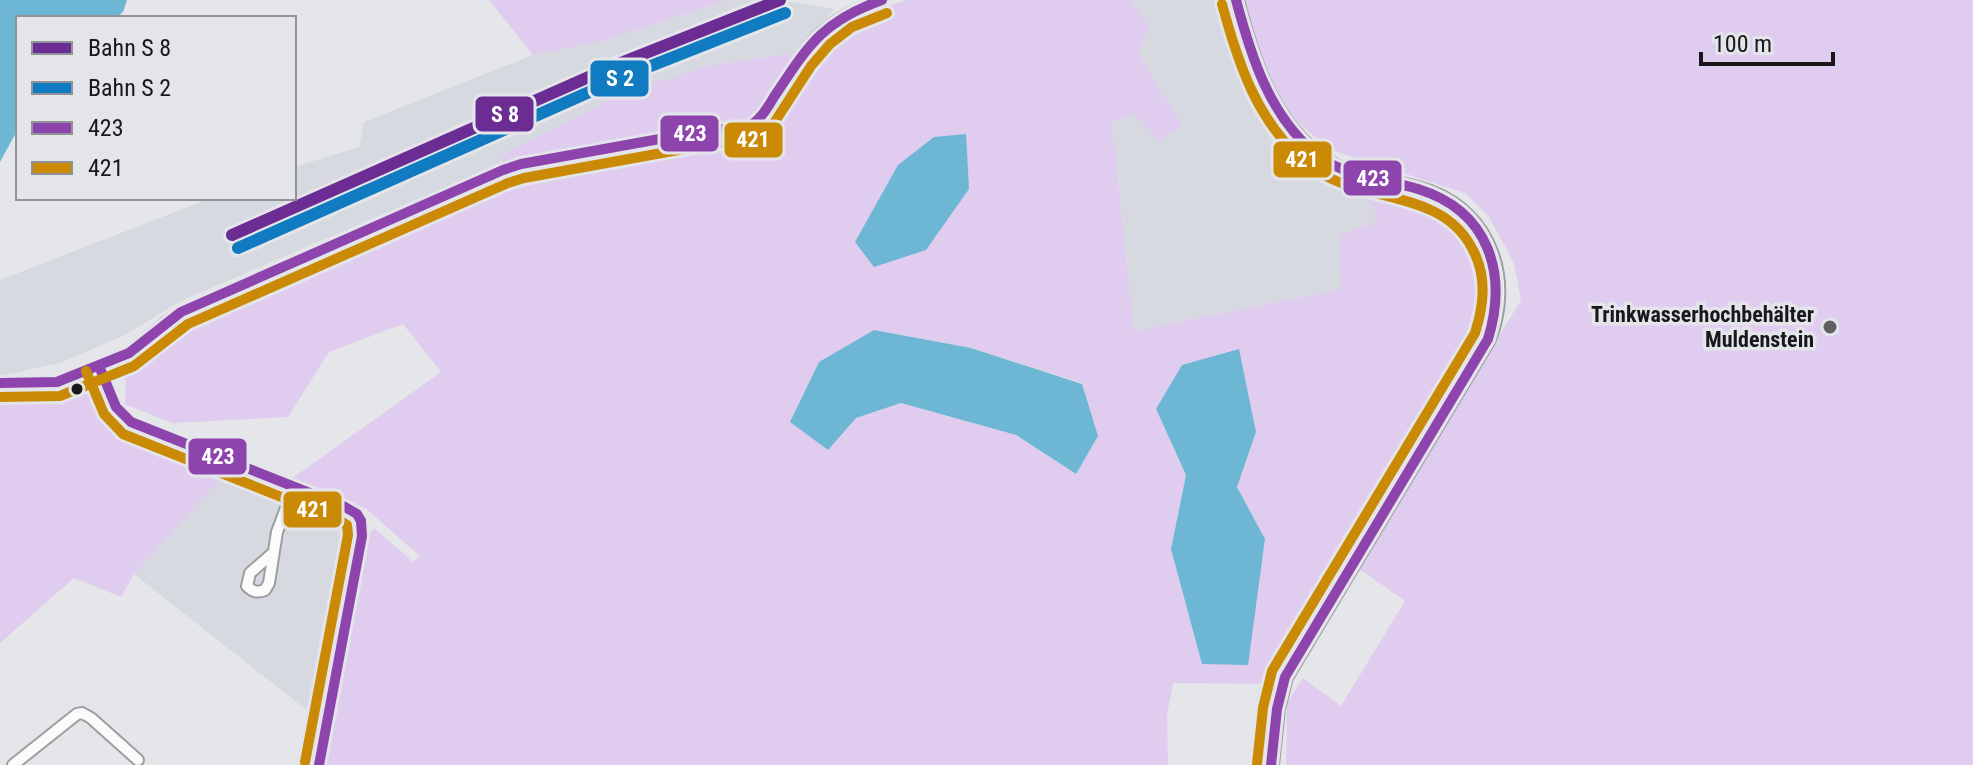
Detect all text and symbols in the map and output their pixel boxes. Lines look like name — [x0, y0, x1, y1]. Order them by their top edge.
legend — [16, 16, 296, 200]
scale bar — [1701, 16, 1833, 66]
text: 100 m — [1713, 30, 1772, 58]
text: Bahn S 8 — [88, 34, 171, 62]
line badge: S 2 — [589, 59, 650, 98]
text: S 2 — [606, 66, 634, 91]
text: Bahn S 2 — [88, 74, 171, 102]
line badge: S 8 — [474, 95, 535, 133]
text: S 8 — [491, 102, 519, 127]
text: 423 — [88, 114, 124, 142]
line badge: 423 — [659, 114, 720, 153]
text: 423 — [673, 121, 707, 146]
line badge: 421 — [723, 121, 784, 159]
text: 421 — [736, 127, 770, 152]
line badge: 421 — [1272, 140, 1333, 179]
text: 421 — [1285, 147, 1319, 172]
text: 421 — [88, 154, 124, 182]
line badge: 423 — [1342, 159, 1403, 197]
text: 423 — [1356, 166, 1390, 191]
place label: Trinkwasserhochbehälter Muldenstein — [1591, 302, 1814, 352]
marker: Trinkwasserhochbehälter Muldenstein — [1821, 318, 1839, 336]
unlabelled marker — [69, 381, 85, 397]
line badge: 423 — [187, 437, 248, 476]
text: 423 — [201, 444, 235, 469]
line badge: 421 — [282, 490, 343, 529]
text: 421 — [296, 497, 330, 522]

